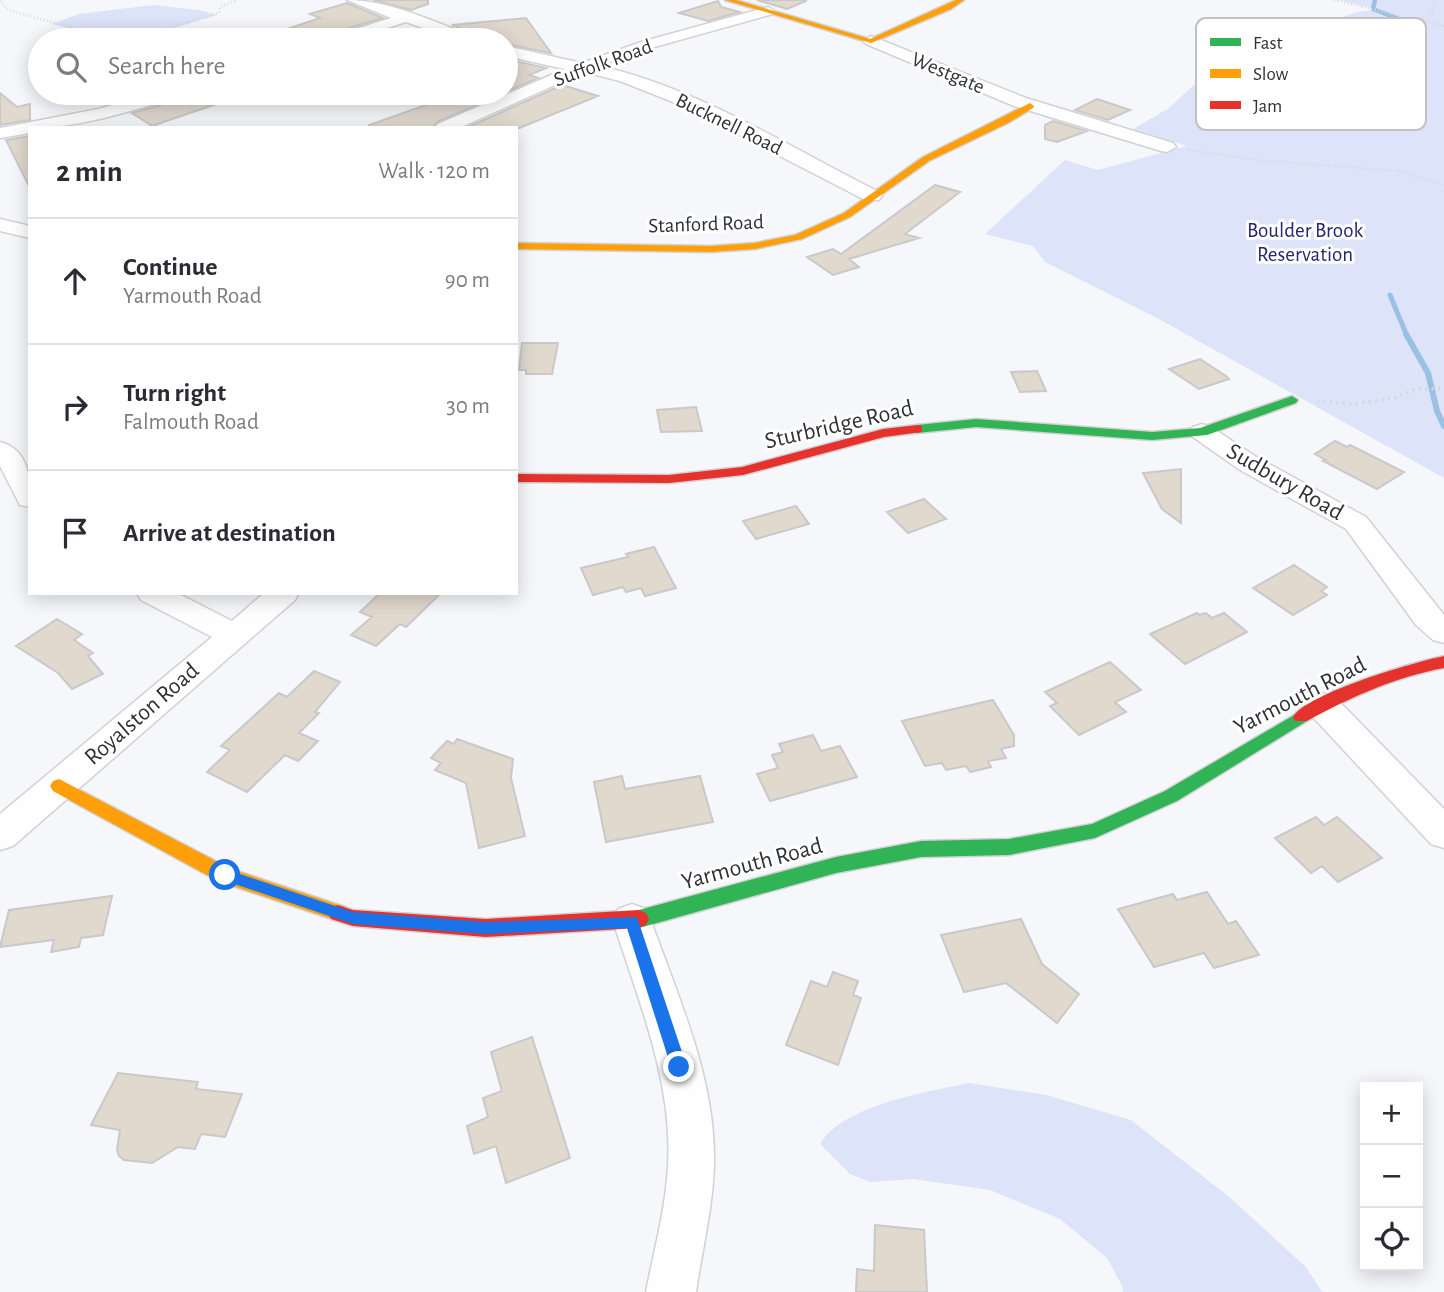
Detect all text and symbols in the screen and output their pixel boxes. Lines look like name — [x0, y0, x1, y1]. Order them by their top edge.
legend — [1196, 18, 1426, 130]
search box — [28, 28, 518, 105]
text: Fast — [1253, 34, 1283, 53]
street label: Suffolk Road — [551, 35, 655, 90]
icon: search — [52, 48, 90, 86]
street label: Westgate — [908, 48, 988, 98]
text: Search here — [108, 53, 226, 79]
text: Slow — [1253, 65, 1289, 84]
street label: Bucknell Road — [672, 89, 786, 159]
text: Jam — [1253, 97, 1282, 116]
text: 2 min — [56, 157, 123, 187]
text: Walk · 120 m — [378, 160, 490, 183]
street label: Stanford Road — [648, 211, 764, 237]
park label: Boulder Brook Reservation — [1247, 220, 1363, 265]
text: Continue — [123, 254, 218, 280]
icon: ahead — [56, 262, 94, 300]
text: 90 m — [445, 269, 490, 292]
text: Yarmouth Road — [123, 285, 262, 308]
text: Turn right — [123, 380, 226, 406]
icon: right — [56, 388, 94, 426]
text: 30 m — [446, 395, 490, 418]
street label: Sturbridge Road — [763, 396, 915, 454]
text: Falmouth Road — [123, 411, 259, 434]
street label: Sudbury Road — [1223, 439, 1347, 525]
icon: arrive — [56, 514, 94, 552]
text: Arrive at destination — [123, 520, 336, 546]
street label: Yarmouth Road — [1230, 652, 1370, 740]
street label: Royalston Road — [80, 658, 204, 770]
street label: Yarmouth Road — [679, 834, 825, 894]
route start — [209, 859, 240, 890]
route end — [663, 1051, 694, 1082]
map controls — [1360, 1082, 1423, 1271]
button: + — [1360, 1082, 1423, 1145]
button: − — [1360, 1145, 1423, 1208]
button: locate — [1360, 1208, 1423, 1271]

